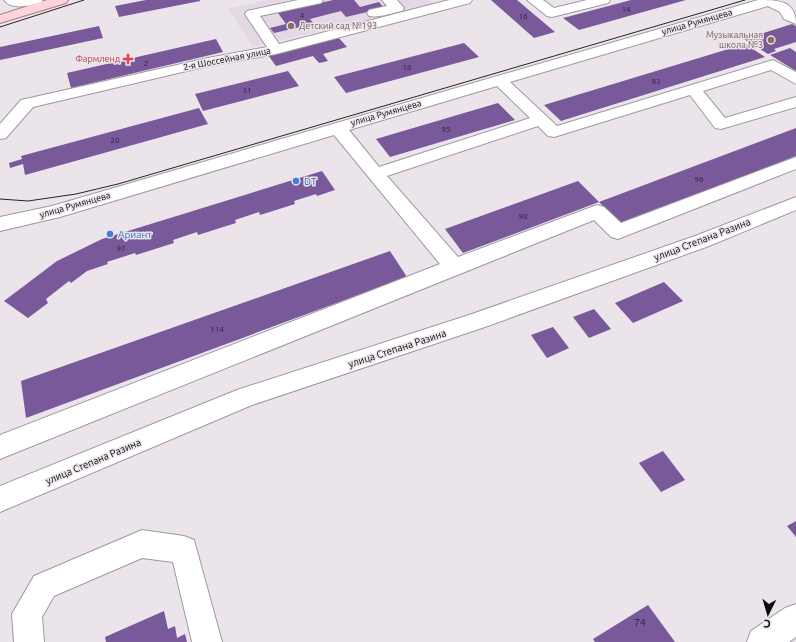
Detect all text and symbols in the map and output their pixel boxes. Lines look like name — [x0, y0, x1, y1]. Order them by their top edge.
house number: 14 — [621, 5, 631, 14]
street label: улица Румянцева — [661, 7, 733, 37]
house number: 4 — [300, 11, 305, 20]
house number: 16 — [518, 12, 528, 21]
marker: Детский сад №193 — [286, 21, 296, 31]
place label: Детский сад №193 — [299, 21, 377, 31]
place label: Музыкальная школа №3 — [706, 30, 763, 50]
marker: Музыкальная школа №3 — [766, 35, 776, 45]
street label: 2-я Шоссейная улица — [183, 46, 271, 72]
place label: Фармленд — [75, 54, 120, 64]
marker: Фармленд — [123, 54, 133, 64]
house number: 2 — [144, 59, 148, 68]
house number: 18 — [402, 63, 412, 72]
house number: 93 — [651, 77, 661, 86]
house number: 31 — [242, 86, 252, 95]
street label: улица Румянцева — [350, 98, 422, 128]
house number: 95 — [441, 125, 451, 134]
house number: 20 — [110, 136, 120, 145]
house number: 96 — [694, 175, 704, 184]
marker: DT — [291, 176, 301, 186]
place label: DT — [304, 176, 317, 187]
street label: улица Румянцева — [39, 190, 111, 220]
house number: 98 — [518, 212, 528, 221]
street label: улица Степана Разина — [652, 216, 752, 263]
marker: Ариант — [105, 229, 115, 239]
place label: Ариант — [118, 229, 152, 240]
house number: 97 — [116, 244, 126, 253]
house number: 114 — [210, 325, 224, 334]
street label: улица Степана Разина — [347, 327, 448, 370]
street label: улица Степана Разина — [44, 436, 142, 487]
north arrow — [748, 594, 788, 634]
house number: 74 — [634, 617, 646, 628]
text: С — [763, 618, 771, 630]

